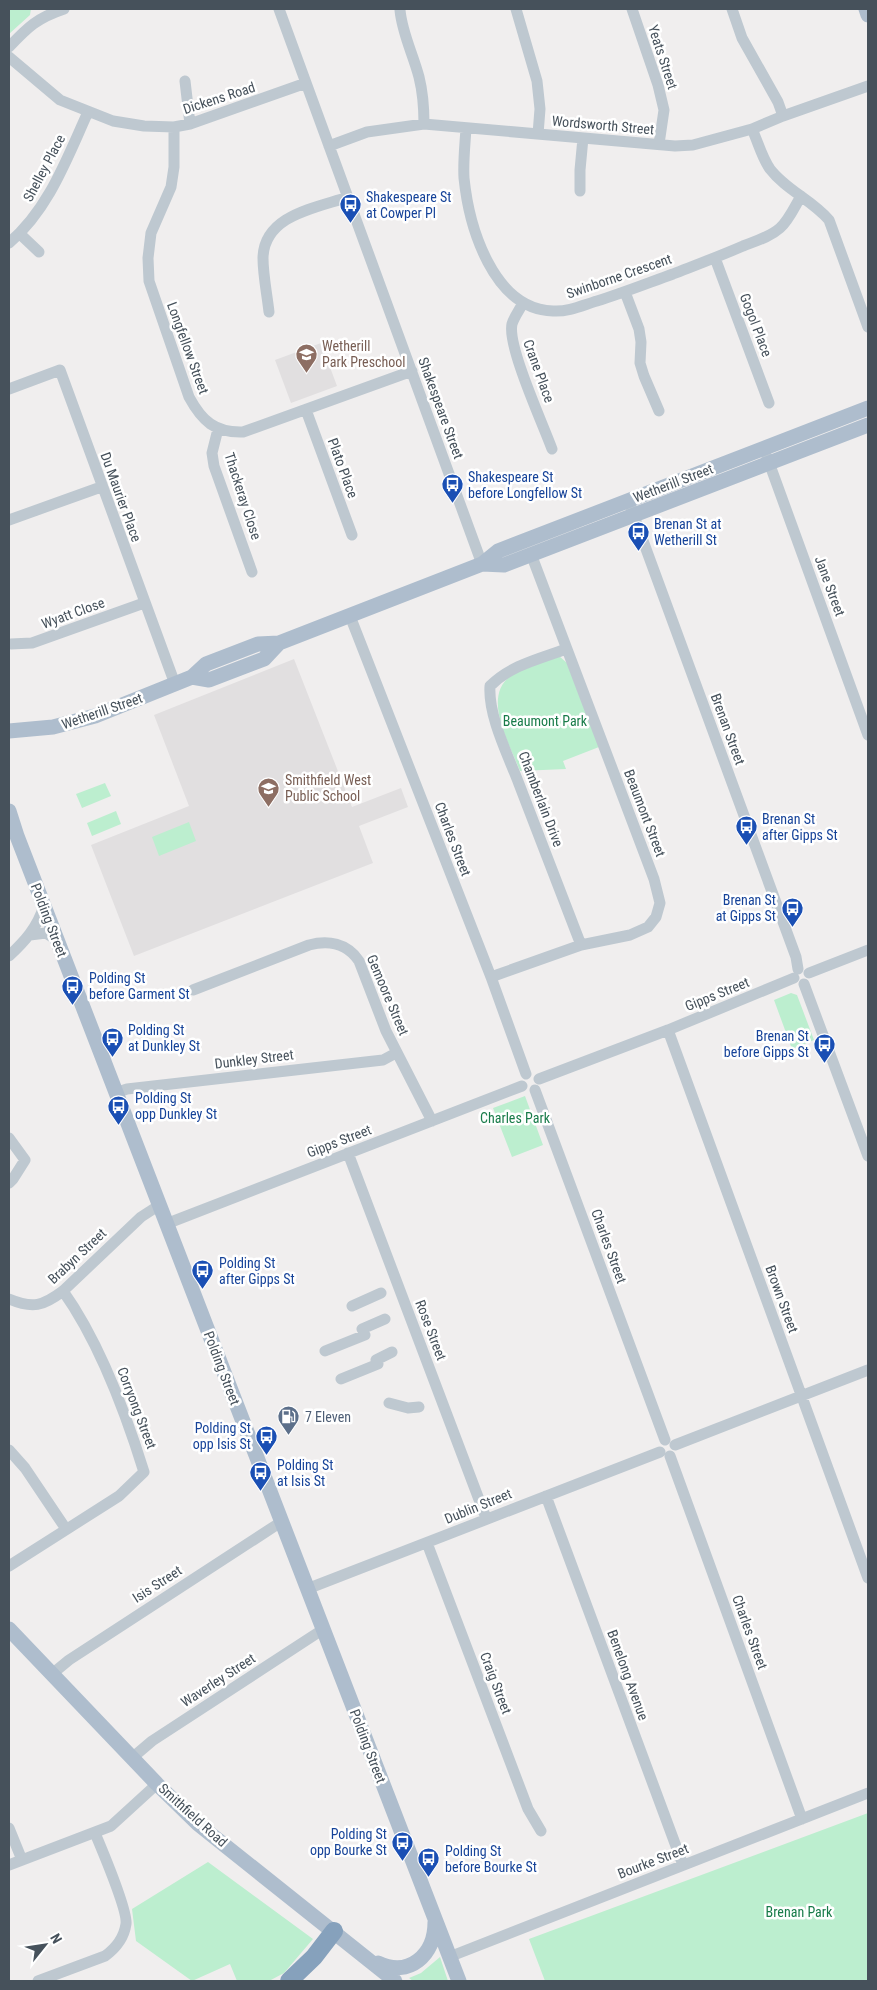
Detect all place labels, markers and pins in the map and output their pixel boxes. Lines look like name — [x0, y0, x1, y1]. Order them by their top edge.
place label: Shakespeare St at Cowper Pl — [366, 189, 451, 221]
bus stop icon: Shakespeare St at Cowper Pl — [338, 193, 362, 224]
place label: Wetherill Park Preschool — [322, 338, 406, 370]
school or university icon: Wetherill Park Preschool — [294, 342, 318, 373]
place label: Shakespeare St before Longfellow St — [468, 469, 582, 501]
bus stop icon: Shakespeare St before Longfellow St — [440, 473, 464, 504]
place label: Brenan St at Wetherill St — [654, 516, 721, 548]
bus stop icon: Brenan St at Wetherill St — [626, 520, 650, 551]
place label: Smithfield West Public School — [285, 772, 371, 804]
school or university icon: Smithfield West Public School — [257, 776, 281, 807]
place label: Brenan St after Gipps St — [762, 811, 838, 843]
bus stop icon: Brenan St after Gipps St — [734, 815, 758, 846]
place label: Brenan St at Gipps St — [716, 892, 776, 924]
bus stop icon: Brenan St at Gipps St — [780, 896, 804, 927]
place label: Polding St before Garment St — [89, 970, 190, 1002]
bus stop icon: Polding St before Garment St — [61, 974, 85, 1005]
place label: Polding St at Dunkley St — [128, 1022, 200, 1054]
bus stop icon: Polding St at Dunkley St — [100, 1026, 124, 1057]
place label: Brenan St before Gipps St — [724, 1028, 809, 1060]
bus stop icon: Brenan St before Gipps St — [813, 1032, 837, 1063]
place label: Polding St opp Dunkley St — [135, 1090, 217, 1122]
bus stop icon: Polding St opp Dunkley St — [107, 1094, 131, 1125]
place label: Polding St after Gipps St — [219, 1255, 295, 1287]
bus stop icon: Polding St after Gipps St — [191, 1259, 215, 1290]
fuel station icon: 7 Eleven — [277, 1405, 301, 1436]
place label: 7 Eleven — [305, 1409, 351, 1425]
place label: Polding St opp Isis St — [193, 1420, 251, 1452]
bus stop icon: Polding St opp Isis St — [255, 1424, 279, 1455]
place label: Polding St at Isis St — [277, 1457, 333, 1489]
bus stop icon: Polding St at Isis St — [249, 1461, 273, 1492]
place label: Polding St opp Bourke St — [310, 1826, 387, 1858]
bus stop icon: Polding St opp Bourke St — [391, 1830, 415, 1861]
place label: Polding St before Bourke St — [445, 1843, 537, 1875]
bus stop icon: Polding St before Bourke St — [417, 1847, 441, 1878]

